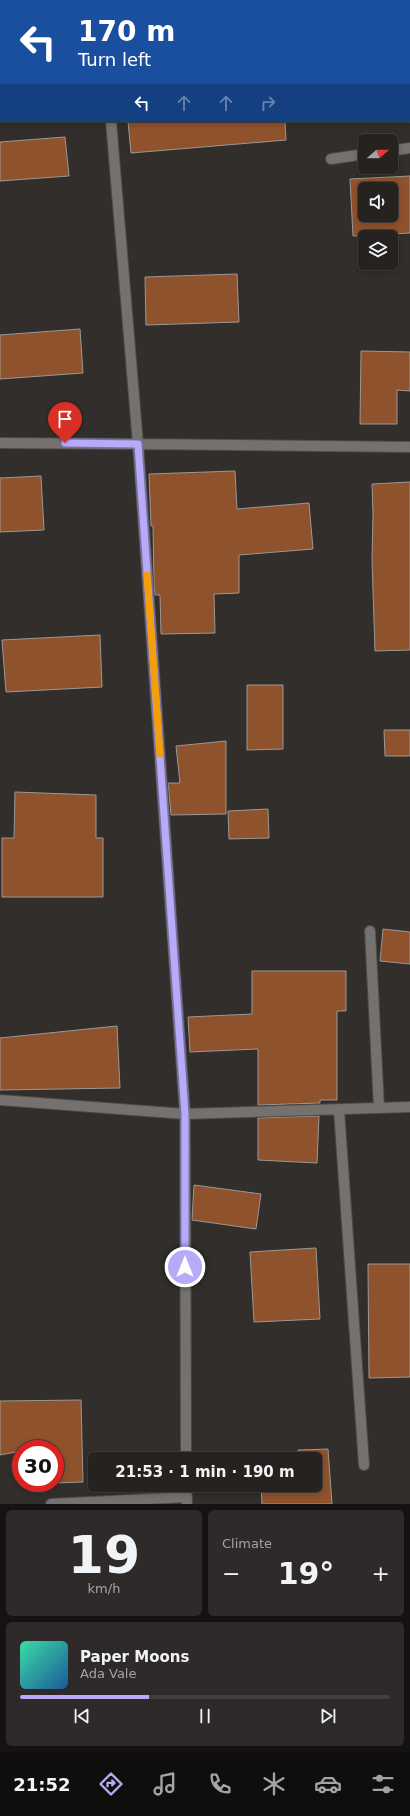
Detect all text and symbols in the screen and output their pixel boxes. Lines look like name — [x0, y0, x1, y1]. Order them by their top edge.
text: 170 m — [78, 15, 175, 48]
icon: left — [12, 16, 64, 68]
text: Turn left — [78, 49, 151, 70]
icon: left — [131, 92, 153, 114]
icon: ahead — [173, 92, 195, 114]
icon: ahead — [215, 92, 237, 114]
icon: right — [257, 92, 279, 114]
north arrow — [358, 134, 398, 174]
map controls — [358, 134, 398, 270]
button: sound — [358, 182, 398, 222]
button: layers — [358, 230, 398, 270]
pin — [48, 402, 82, 443]
icon: arrive — [54, 408, 76, 430]
position arrow — [164, 1246, 206, 1288]
speed limit sign: 30 — [12, 1440, 64, 1492]
text: 21:53 · 1 min · 190 m — [115, 1463, 295, 1481]
text: 19 — [68, 1525, 140, 1585]
text: Climate — [222, 1536, 272, 1551]
text: 19° — [278, 1556, 334, 1591]
text: − — [222, 1561, 240, 1586]
text: + — [372, 1561, 390, 1586]
text: km/h — [88, 1581, 120, 1596]
text: Paper Moons — [80, 1648, 189, 1666]
text: Ada Vale — [80, 1666, 136, 1681]
icon: previous — [71, 1705, 93, 1727]
icon: pause — [194, 1705, 216, 1727]
icon: next — [317, 1705, 339, 1727]
icon: directions — [97, 1770, 125, 1798]
icon: music — [151, 1770, 179, 1798]
icon: phone — [206, 1770, 234, 1798]
icon: climate — [260, 1770, 288, 1798]
icon: car — [314, 1770, 342, 1798]
icon: filters — [369, 1770, 397, 1798]
text: 21:52 — [13, 1774, 70, 1795]

